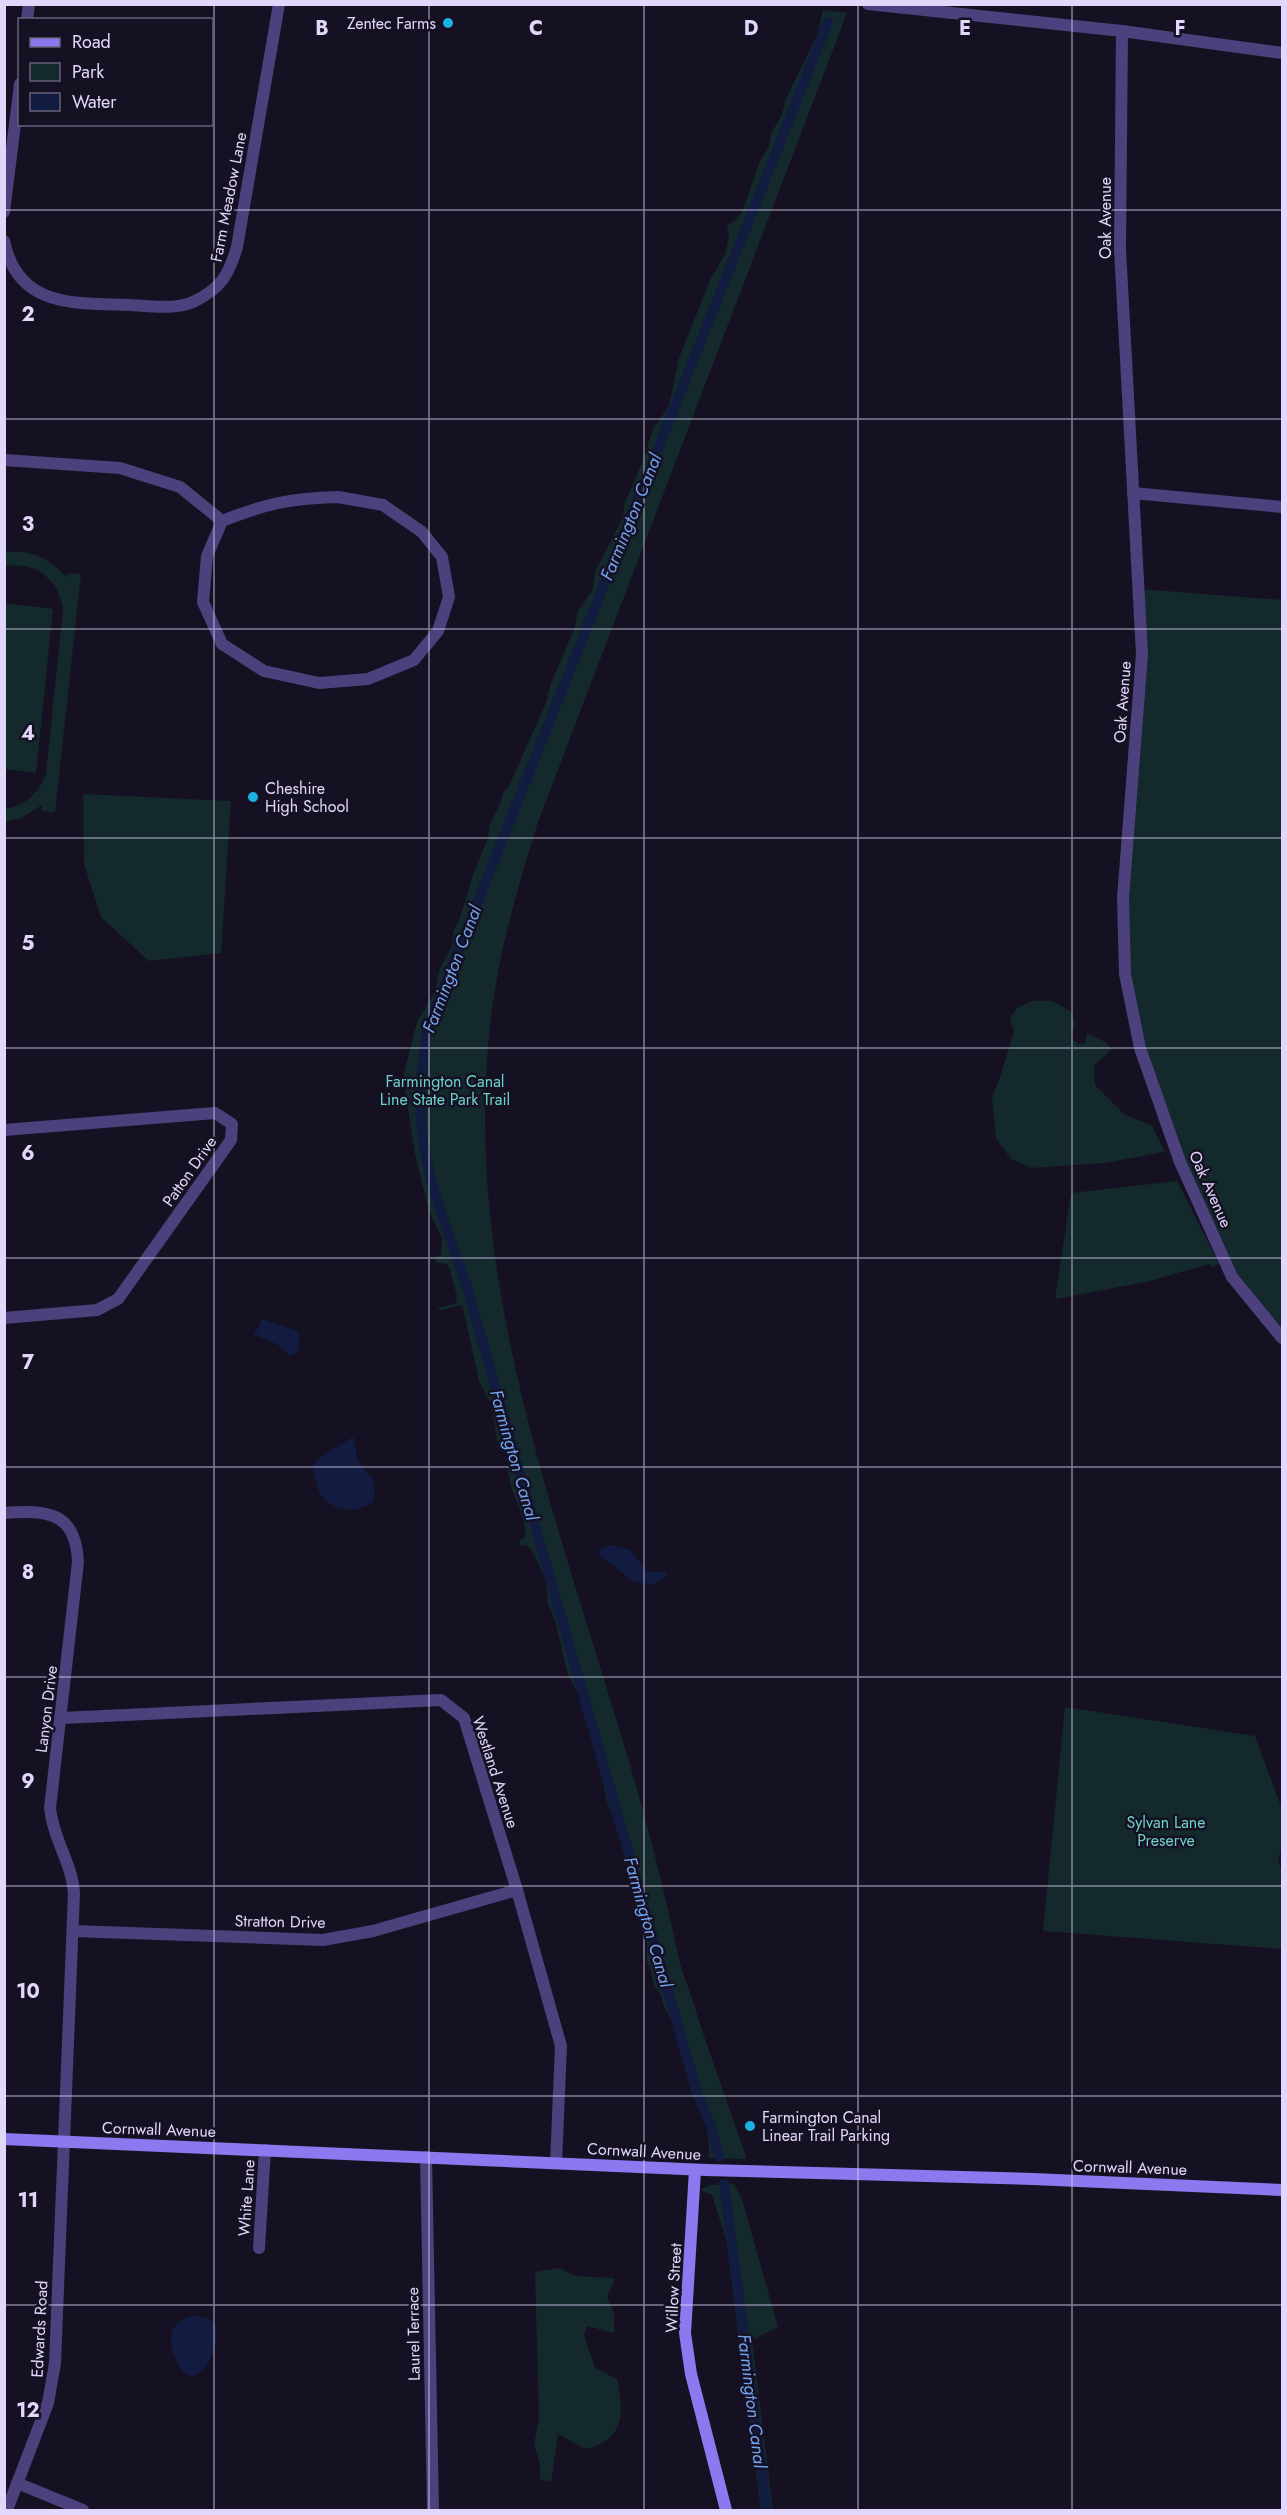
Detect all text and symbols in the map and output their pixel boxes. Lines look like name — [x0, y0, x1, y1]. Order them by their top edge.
place label: Zentec Farms — [347, 12, 436, 35]
text: B — [315, 14, 329, 43]
text: C — [529, 14, 543, 43]
text: D — [744, 14, 758, 43]
text: E — [959, 14, 971, 43]
text: F — [1174, 14, 1186, 43]
marker: Zentec Farms — [441, 16, 455, 30]
legend — [18, 18, 213, 126]
text: Road — [72, 29, 111, 55]
text: Park — [72, 59, 104, 85]
text: Water — [72, 89, 117, 115]
street label: Farm Meadow Lane — [205, 130, 252, 264]
street label: Oak Avenue — [1094, 177, 1117, 259]
text: 2 — [21, 300, 35, 329]
water label: Farmington Canal — [594, 449, 669, 584]
text: 3 — [22, 510, 34, 539]
street label: Oak Avenue — [1108, 660, 1137, 744]
text: 4 — [21, 719, 35, 748]
place label: Cheshire High School — [265, 777, 349, 818]
marker: Cheshire High School — [246, 790, 260, 804]
water label: Farmington Canal — [416, 901, 489, 1037]
text: 5 — [22, 929, 35, 958]
park label: Farmington Canal Line State Park Trail — [380, 1070, 510, 1111]
street label: Patton Drive — [157, 1131, 222, 1211]
text: 6 — [21, 1139, 35, 1168]
street label: Oak Avenue — [1183, 1147, 1238, 1231]
text: 7 — [22, 1348, 35, 1377]
water label: Farmington Canal — [483, 1387, 545, 1524]
text: 8 — [22, 1558, 34, 1587]
street label: Lanyon Drive — [30, 1664, 63, 1754]
street label: Westland Avenue — [467, 1713, 524, 1831]
text: 9 — [21, 1767, 35, 1796]
park label: Sylvan Lane Preserve — [1127, 1811, 1205, 1852]
water label: Farmington Canal — [617, 1854, 679, 1991]
street label: Stratton Drive — [234, 1909, 326, 1934]
text: 10 — [16, 1977, 40, 2006]
place label: Farmington Canal Linear Trail Parking — [762, 2106, 890, 2147]
street label: Cornwall Avenue — [102, 2116, 216, 2143]
marker: Farmington Canal Linear Trail Parking — [743, 2119, 757, 2133]
street label: Cornwall Avenue — [586, 2137, 702, 2166]
street label: Cornwall Avenue — [1073, 2154, 1187, 2181]
street label: White Lane — [232, 2159, 261, 2237]
text: 11 — [18, 2186, 38, 2215]
street label: Willow Street — [660, 2242, 687, 2333]
street label: Edwards Road — [25, 2280, 54, 2378]
street label: Laurel Terrace — [401, 2287, 426, 2381]
water label: Farmington Canal — [731, 2333, 773, 2470]
text: 12 — [16, 2396, 40, 2425]

